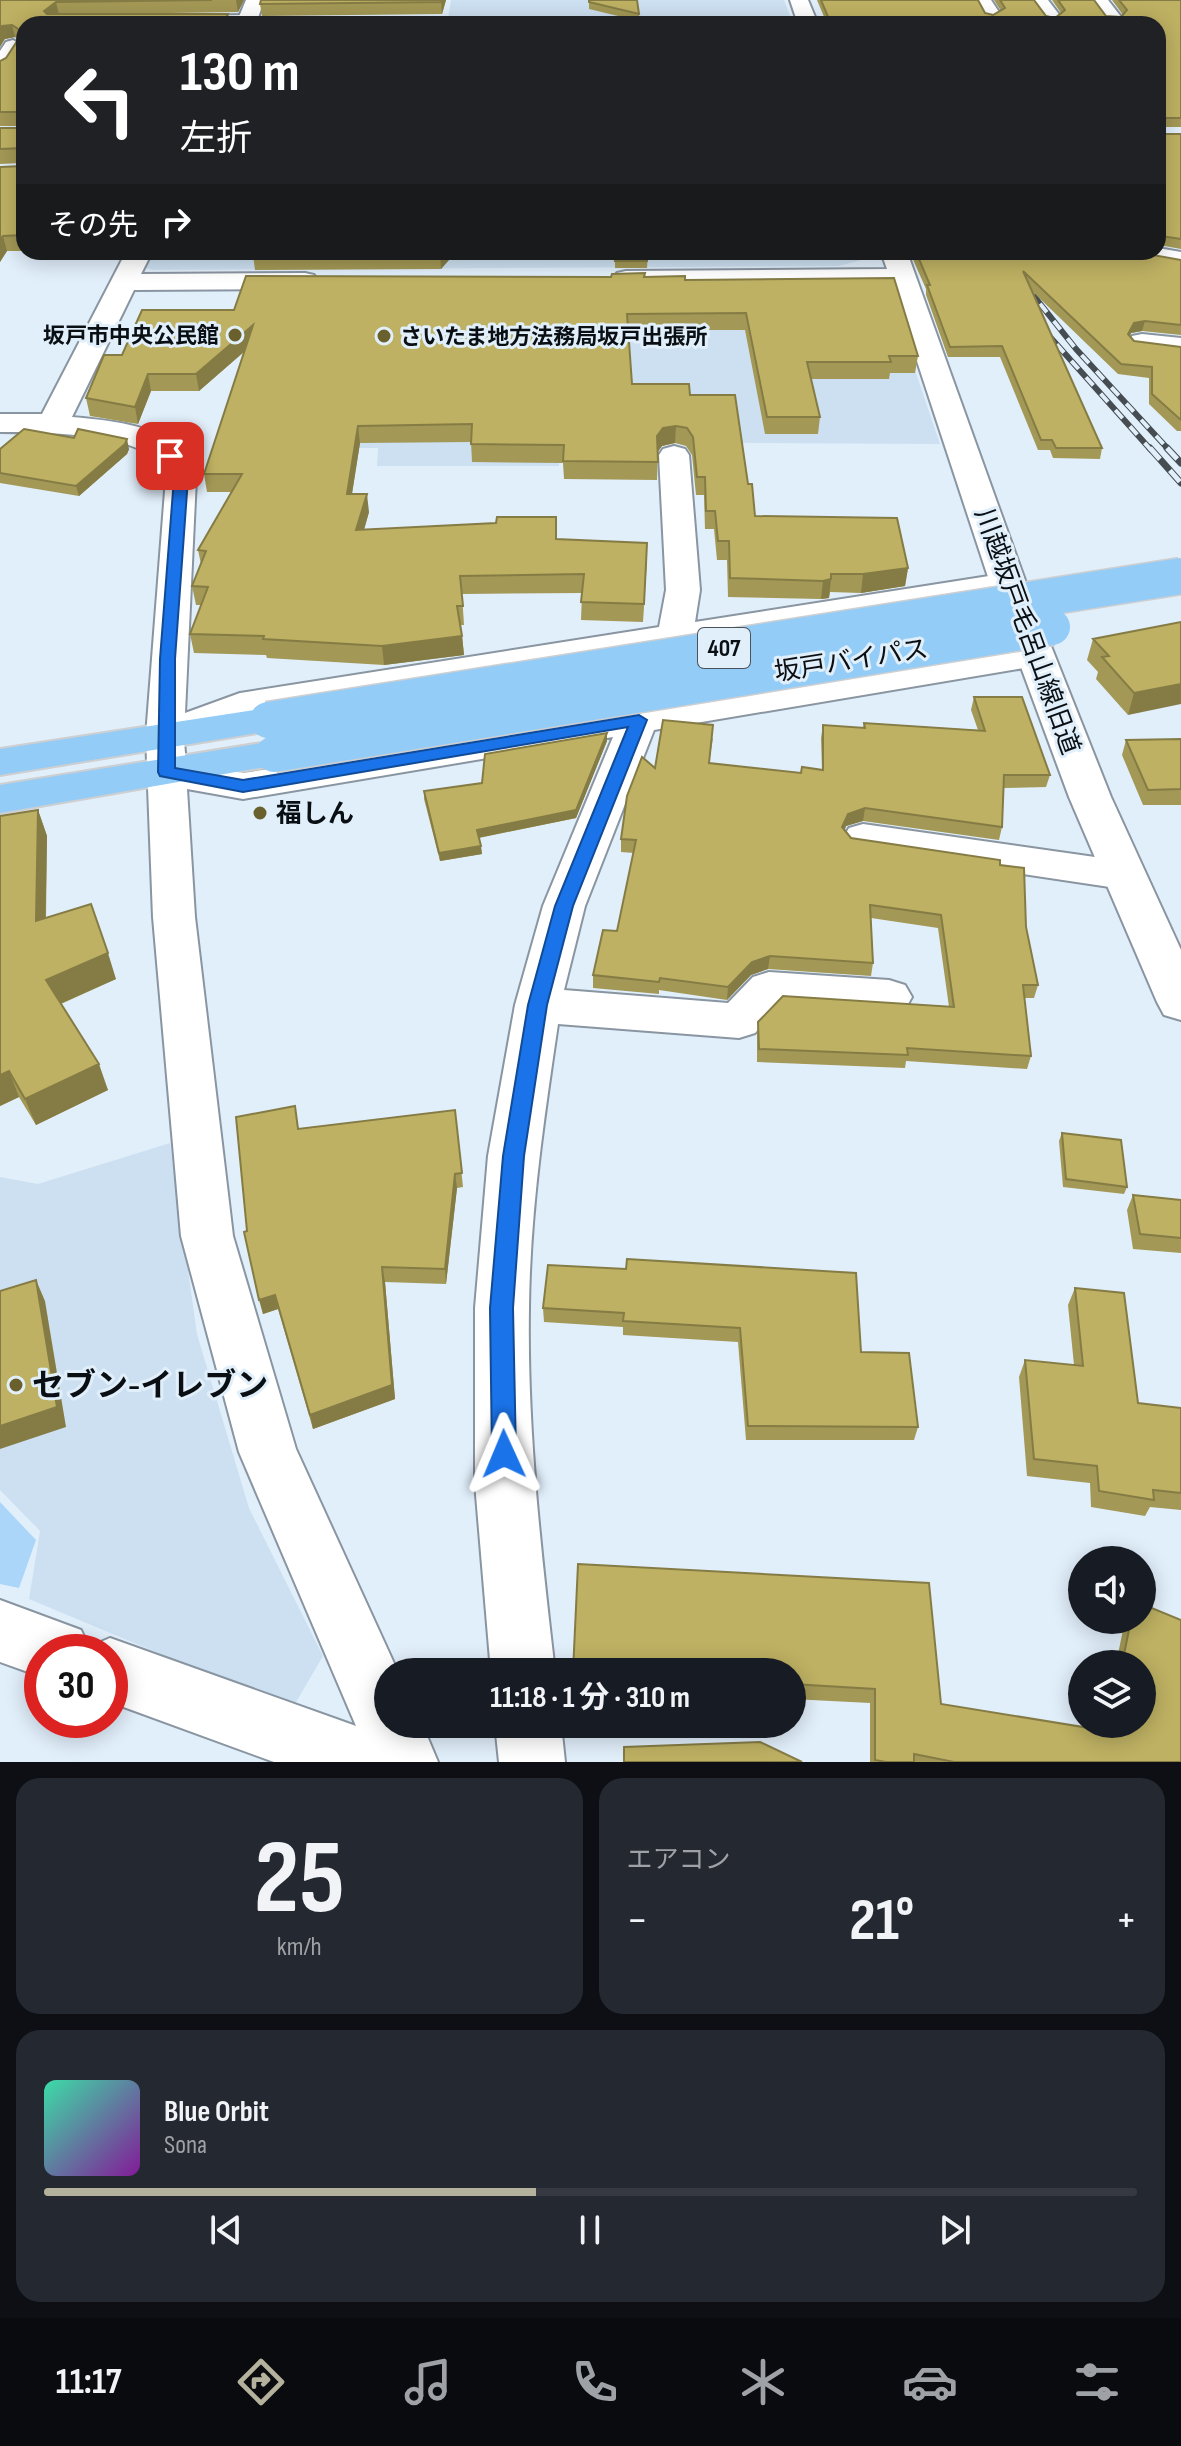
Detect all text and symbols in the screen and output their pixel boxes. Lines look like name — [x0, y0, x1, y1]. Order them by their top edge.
text: 130 m — [180, 40, 300, 107]
icon: left — [48, 48, 152, 152]
text: 左折 — [180, 118, 252, 161]
icon: right — [154, 200, 198, 244]
text: その先 — [48, 208, 138, 244]
place label: 坂戸市中央公民館 — [43, 323, 219, 350]
place label: さいたま地方法務局坂戸出張所 — [400, 324, 707, 351]
marker: 坂戸市中央公民館 — [226, 326, 244, 344]
marker: さいたま地方法務局坂戸出張所 — [375, 327, 393, 345]
pin — [136, 422, 204, 490]
icon: arrive — [148, 434, 192, 478]
street label: 川越坂戸毛呂山線旧道 — [968, 504, 1086, 759]
road number: 407 — [698, 628, 750, 668]
street label: 坂戸バイパス — [772, 634, 930, 689]
place label: 福しん — [276, 799, 354, 830]
marker: 福しん — [251, 804, 269, 822]
place label: セブン-イレブン — [32, 1367, 268, 1406]
marker: セブン-イレブン — [7, 1376, 25, 1394]
position arrow — [462, 1412, 546, 1496]
map controls — [1068, 1546, 1156, 1738]
button: sound — [1068, 1546, 1156, 1634]
speed limit sign: 30 — [24, 1634, 128, 1738]
button: layers — [1068, 1650, 1156, 1738]
text: 11:18 · 1 分 · 310 m — [490, 1680, 690, 1716]
text: 25 — [254, 1817, 345, 1942]
text: エアコン — [627, 1845, 731, 1876]
text: 21° — [849, 1885, 914, 1957]
text: − — [627, 1894, 648, 1947]
text: + — [1115, 1894, 1137, 1947]
text: km/h — [277, 1932, 322, 1963]
text: Blue Orbit — [164, 2094, 269, 2130]
text: Sona — [164, 2130, 207, 2161]
icon: previous — [204, 2208, 248, 2252]
icon: pause — [568, 2208, 612, 2252]
icon: next — [933, 2208, 977, 2252]
icon: directions — [233, 2354, 289, 2410]
icon: music — [400, 2354, 456, 2410]
icon: phone — [567, 2354, 623, 2410]
icon: climate — [735, 2354, 791, 2410]
icon: car — [902, 2354, 958, 2410]
icon: filters — [1069, 2354, 1125, 2410]
text: 11:17 — [56, 2361, 121, 2404]

